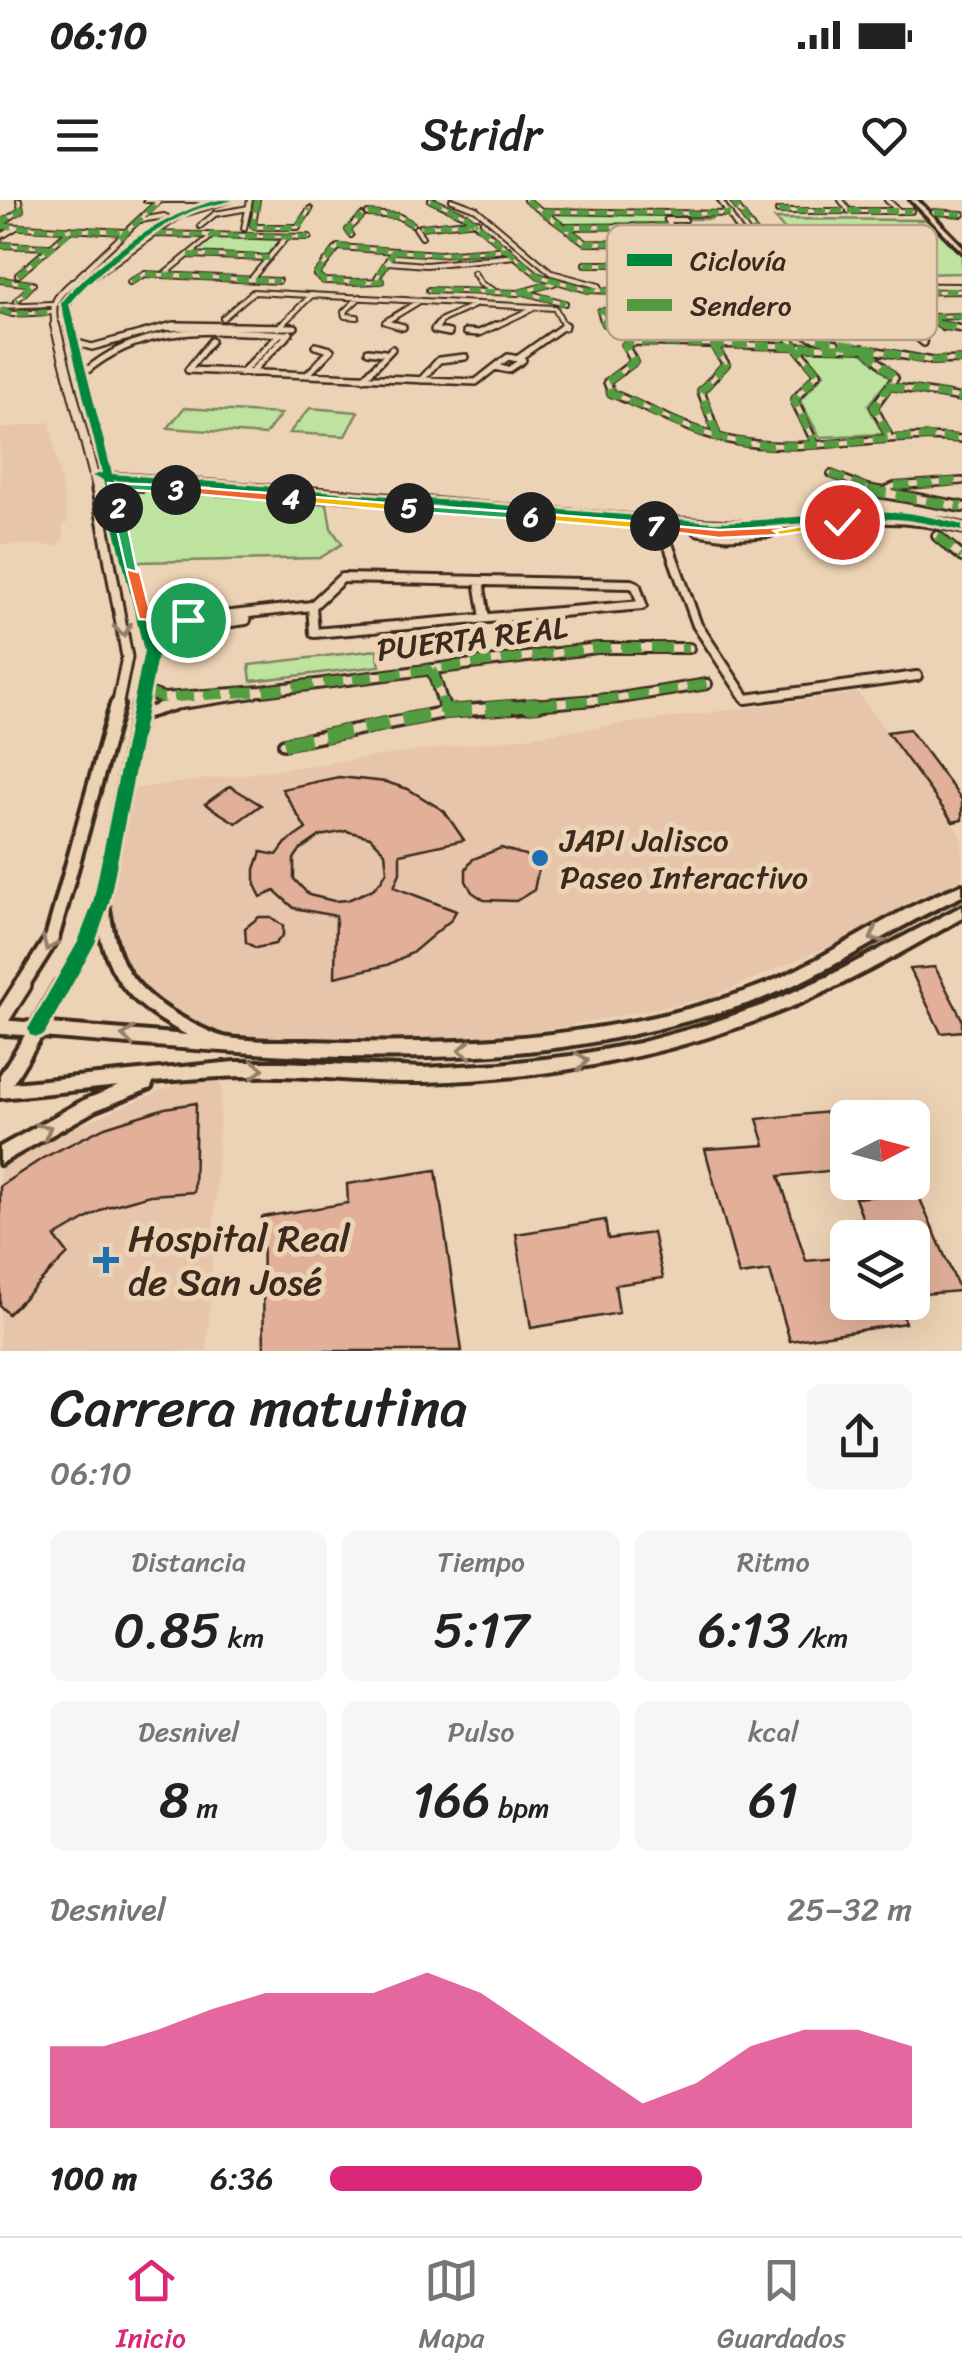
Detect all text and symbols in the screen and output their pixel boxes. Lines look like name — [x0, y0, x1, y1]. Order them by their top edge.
text: 06:10 — [50, 2, 147, 69]
text: Stridr — [421, 95, 541, 175]
icon: menu — [50, 108, 105, 163]
icon: heart — [857, 108, 912, 163]
legend — [607, 225, 937, 340]
text: Ciclovía — [690, 236, 786, 285]
text: Sendero — [690, 281, 792, 330]
pin: 3 — [151, 465, 201, 515]
text: 3 — [168, 465, 184, 514]
pin: 4 — [266, 474, 316, 524]
text: 4 — [282, 474, 300, 523]
pin — [800, 480, 885, 565]
pin: 2 — [93, 483, 143, 533]
text: 2 — [110, 483, 126, 532]
pin: 5 — [384, 483, 434, 533]
text: 5 — [400, 483, 418, 532]
pin: 6 — [506, 492, 556, 542]
text: 6 — [523, 492, 539, 541]
icon: check — [815, 495, 870, 550]
pin: 7 — [630, 501, 680, 551]
text: 7 — [647, 501, 663, 550]
pin — [146, 578, 231, 663]
icon: arrive — [161, 593, 216, 648]
street label: PUERTA REAL — [373, 599, 571, 679]
one-way arrow — [112, 622, 133, 639]
place label: JAPI Jalisco Paseo Interactivo — [559, 812, 808, 906]
marker: JAPI Jalisco Paseo Interactivo — [529, 847, 551, 869]
one-way arrow — [869, 924, 887, 944]
one-way arrow — [41, 934, 61, 952]
one-way arrow — [120, 1026, 136, 1047]
one-way arrow — [457, 1039, 473, 1060]
one-way arrow — [573, 1051, 590, 1072]
one-way arrow — [250, 1058, 266, 1080]
north arrow — [830, 1100, 930, 1200]
map controls — [830, 1100, 930, 1320]
one-way arrow — [34, 1122, 52, 1142]
place label: Hospital Real de San José — [128, 1205, 351, 1316]
button: layers — [830, 1220, 930, 1320]
marker: Hospital Real de San José — [93, 1247, 119, 1273]
text: Carrera matutina — [50, 1359, 468, 1456]
button: share — [807, 1384, 912, 1489]
text: 06:10 — [50, 1445, 132, 1502]
text: Distancia — [131, 1537, 246, 1586]
text: Tiempo — [437, 1537, 525, 1586]
text: Ritmo — [737, 1537, 810, 1586]
text: 0.85 — [113, 1586, 221, 1675]
text: 5:17 — [433, 1586, 529, 1675]
text: 6:13 — [698, 1586, 791, 1675]
text: km — [221, 1613, 264, 1662]
text: /km — [791, 1613, 848, 1662]
text: Desnivel — [138, 1707, 239, 1756]
text: Pulso — [447, 1707, 515, 1756]
text: kcal — [748, 1707, 799, 1756]
text: 8 — [159, 1756, 189, 1845]
text: 166 — [412, 1756, 491, 1845]
text: 61 — [748, 1756, 798, 1845]
text: m — [189, 1783, 218, 1832]
text: bpm — [491, 1783, 550, 1832]
text: Desnivel — [50, 1881, 166, 1938]
text: 25–32 m — [787, 1881, 912, 1938]
text: 100 m — [50, 2150, 137, 2207]
text: 6:36 — [210, 2150, 274, 2207]
tab: Inicio — [116, 2253, 186, 2362]
tab: Mapa — [419, 2253, 484, 2362]
tab: Guardados — [717, 2253, 846, 2362]

